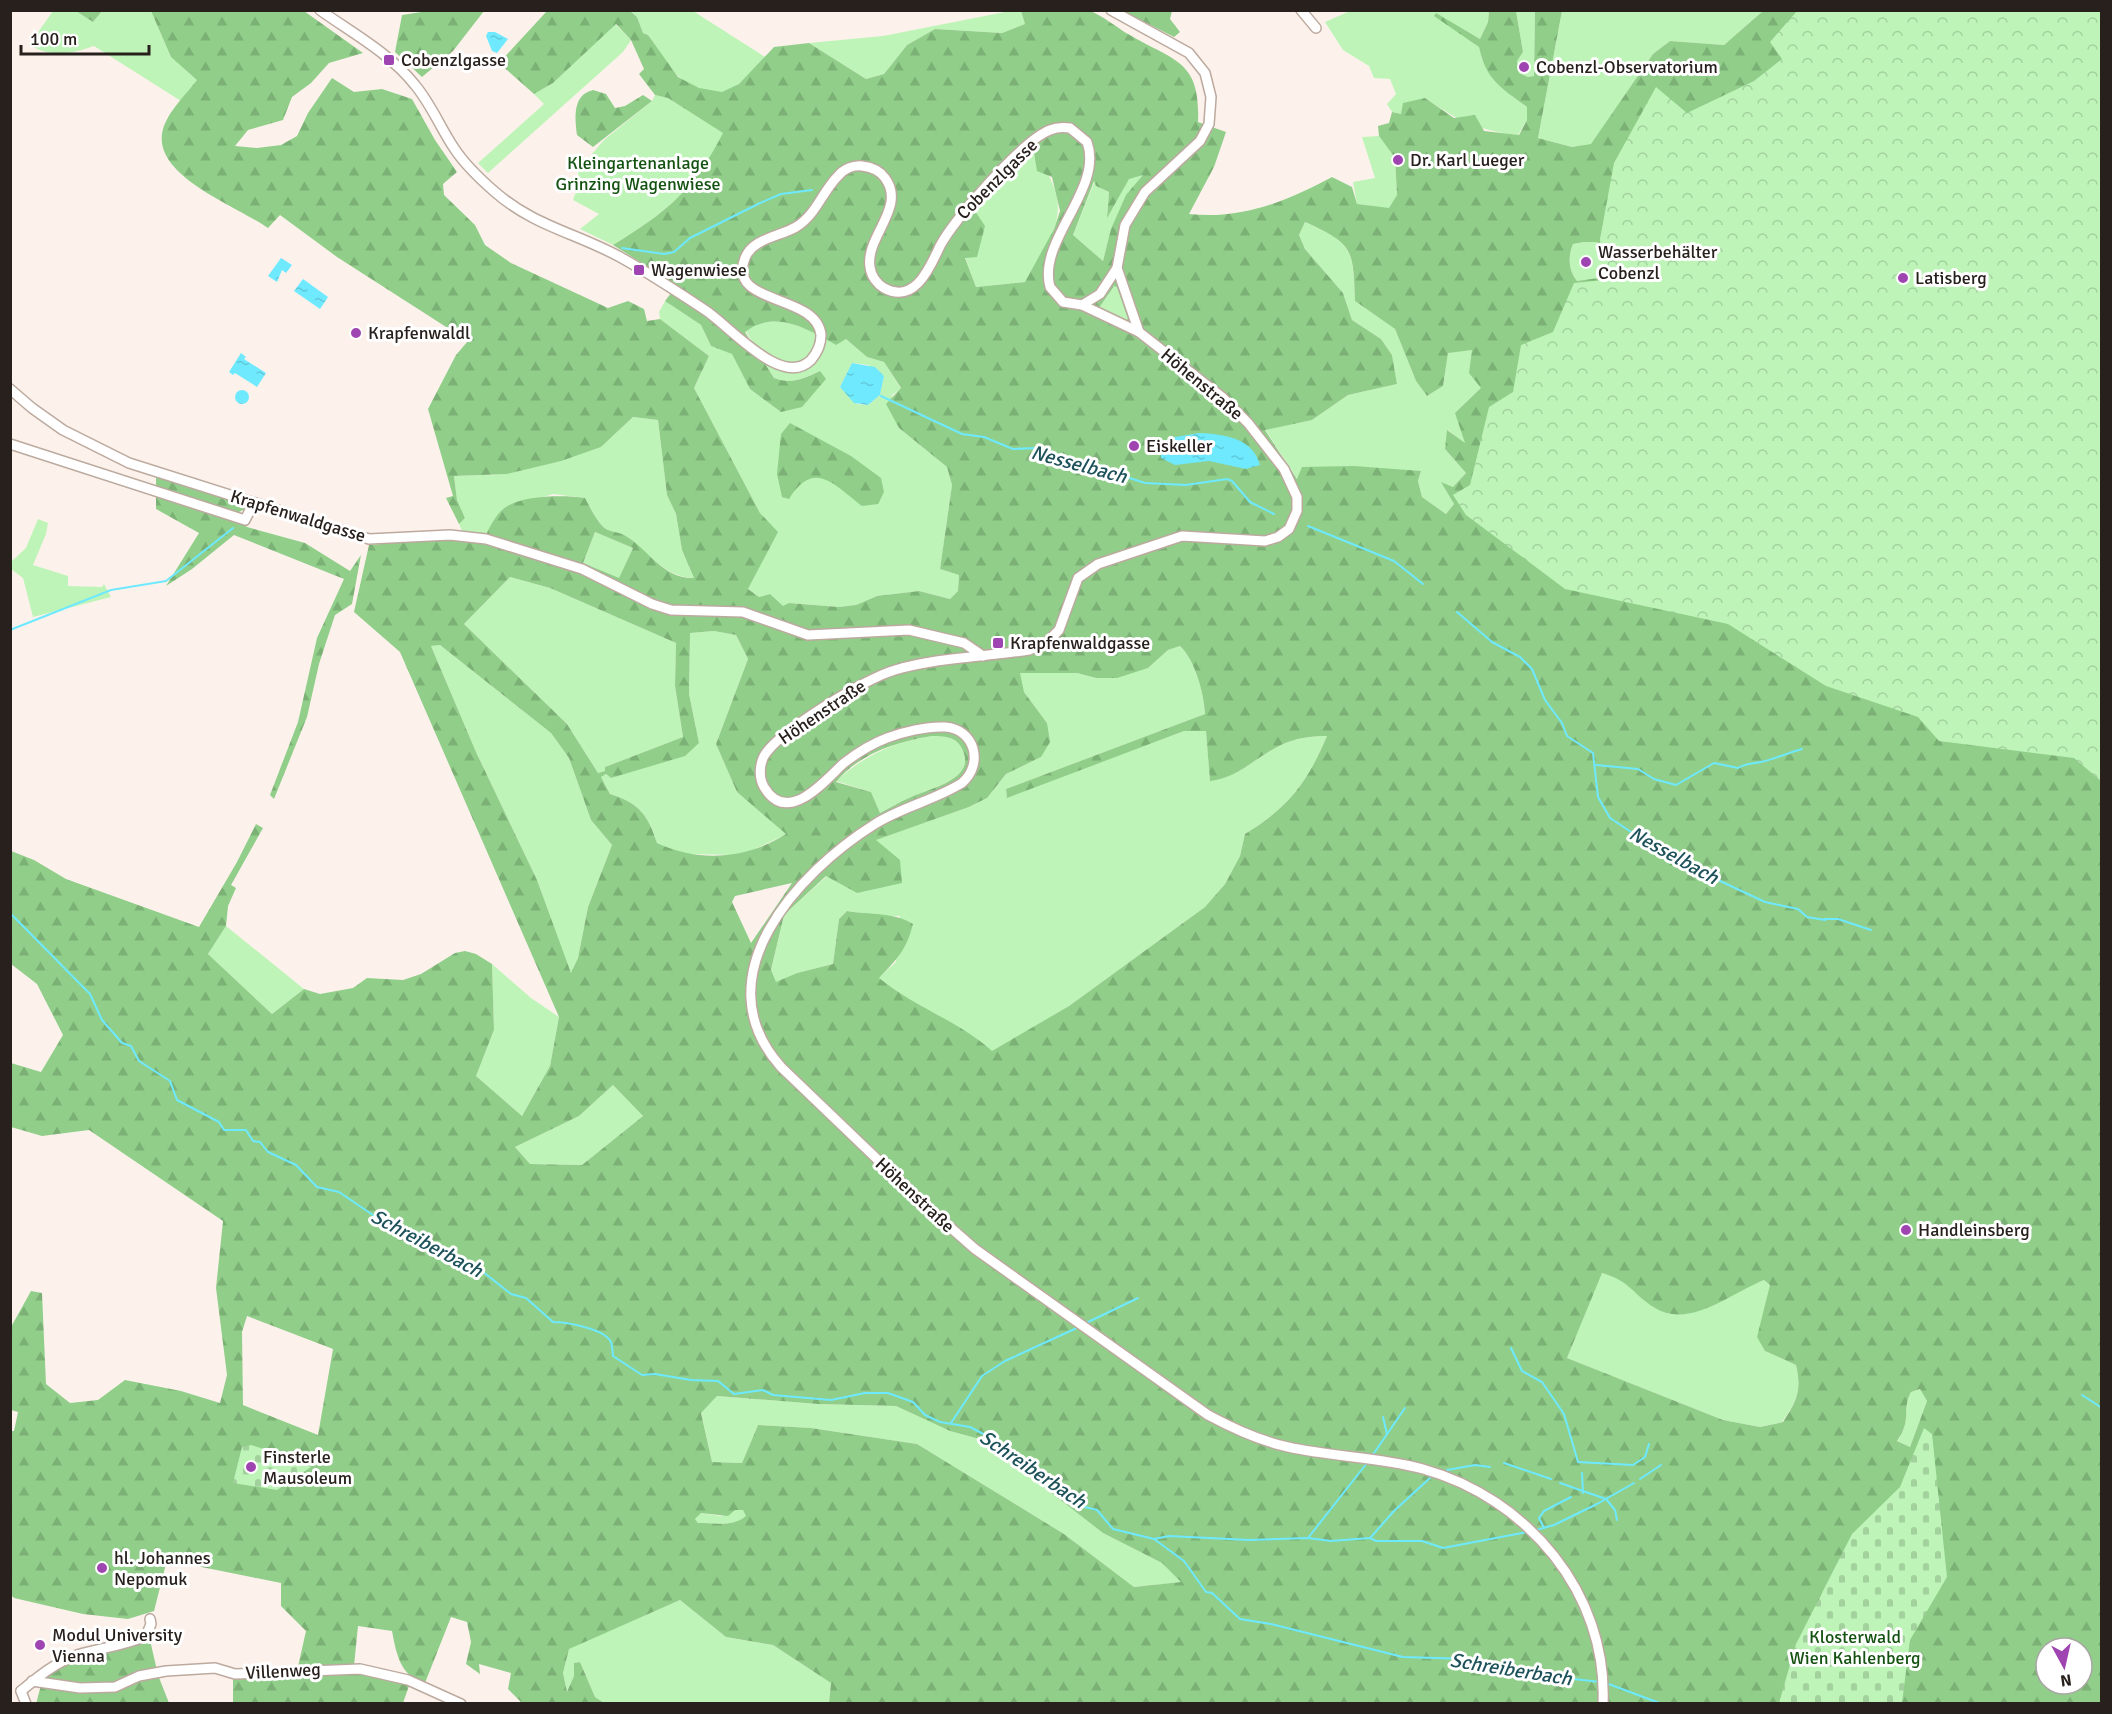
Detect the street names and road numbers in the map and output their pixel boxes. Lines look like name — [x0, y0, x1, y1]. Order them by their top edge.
street label: Cobenzlgasse — [952, 134, 1042, 224]
street label: Höhenstraße — [1157, 343, 1247, 425]
street label: Krapfenwaldgasse — [228, 485, 368, 547]
street label: Höhenstraße — [774, 675, 870, 749]
street label: Höhenstraße — [871, 1153, 959, 1237]
street label: Villenweg — [245, 1658, 321, 1684]

